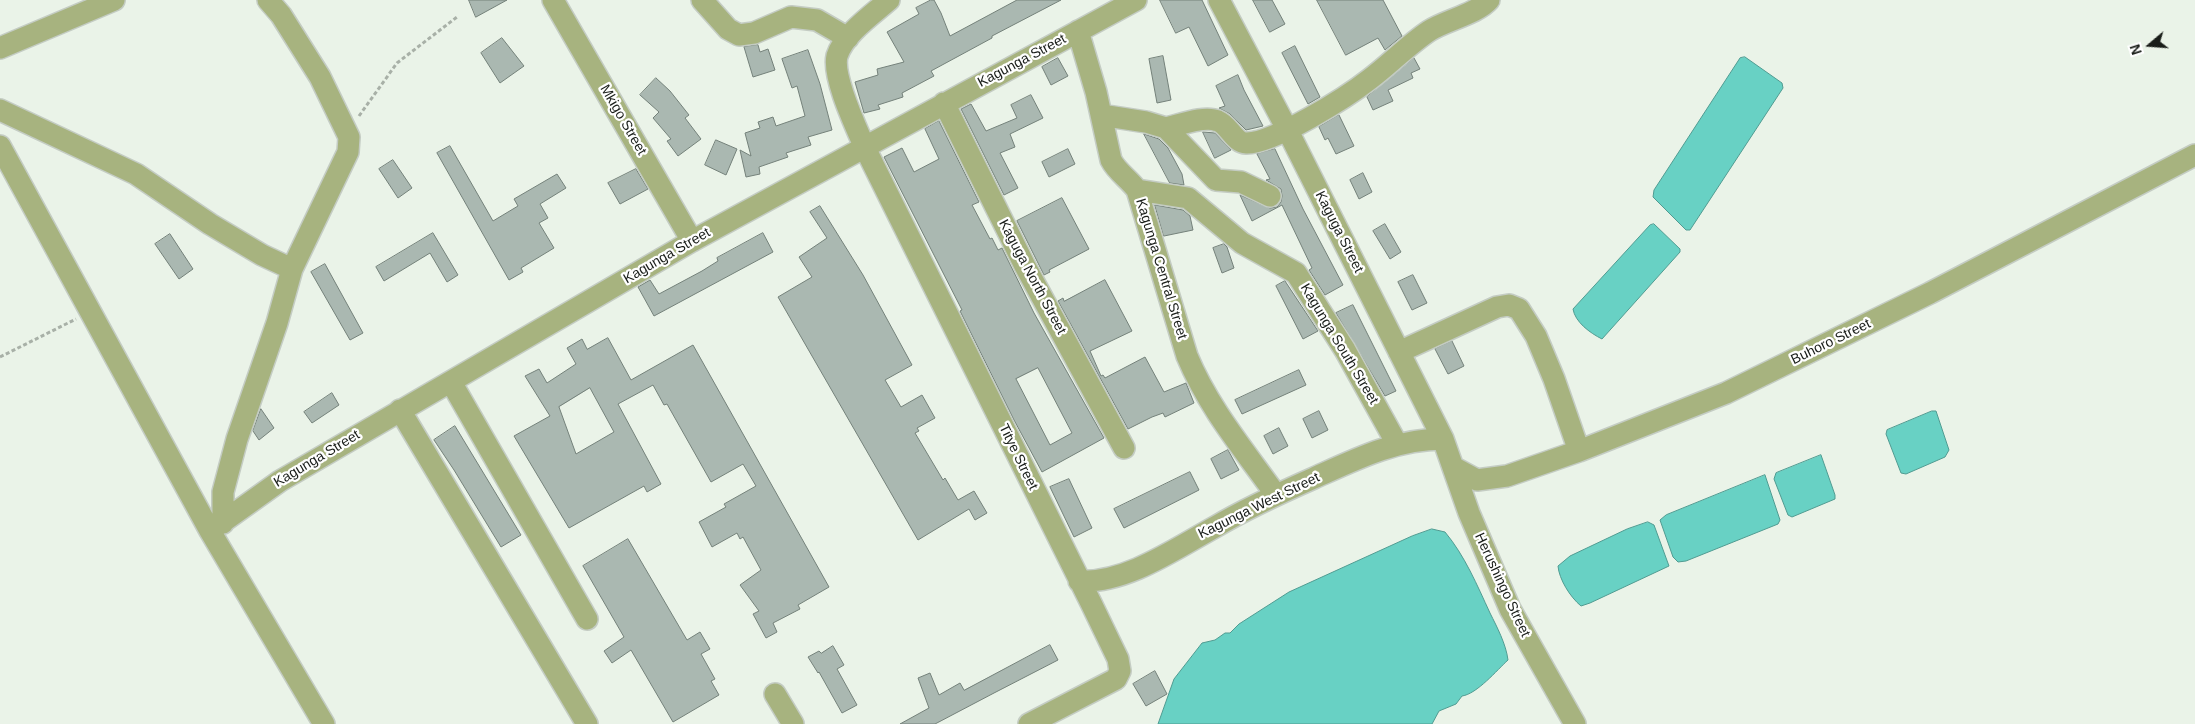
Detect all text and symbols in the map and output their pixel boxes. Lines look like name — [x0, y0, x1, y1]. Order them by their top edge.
north arrow — [2125, 20, 2175, 70]
street label: Kagunga Street — [975, 31, 1069, 91]
text: N — [2127, 42, 2145, 57]
street label: Mkigo Street — [596, 82, 650, 158]
street label: Kaguga Street — [1311, 188, 1367, 276]
street label: Kagunga Central Street — [1132, 197, 1190, 341]
street label: Kaguga North Street — [995, 217, 1069, 337]
street label: Kagunga Street — [621, 224, 713, 288]
street label: Kagunga South Street — [1296, 281, 1382, 407]
street label: Buhoro Street — [1788, 316, 1874, 368]
street label: Titye Street — [995, 421, 1041, 493]
street label: Kagunga Street — [271, 427, 363, 491]
street label: Kagunga West Street — [1196, 469, 1322, 543]
street label: Herushingo Street — [1471, 530, 1533, 640]

